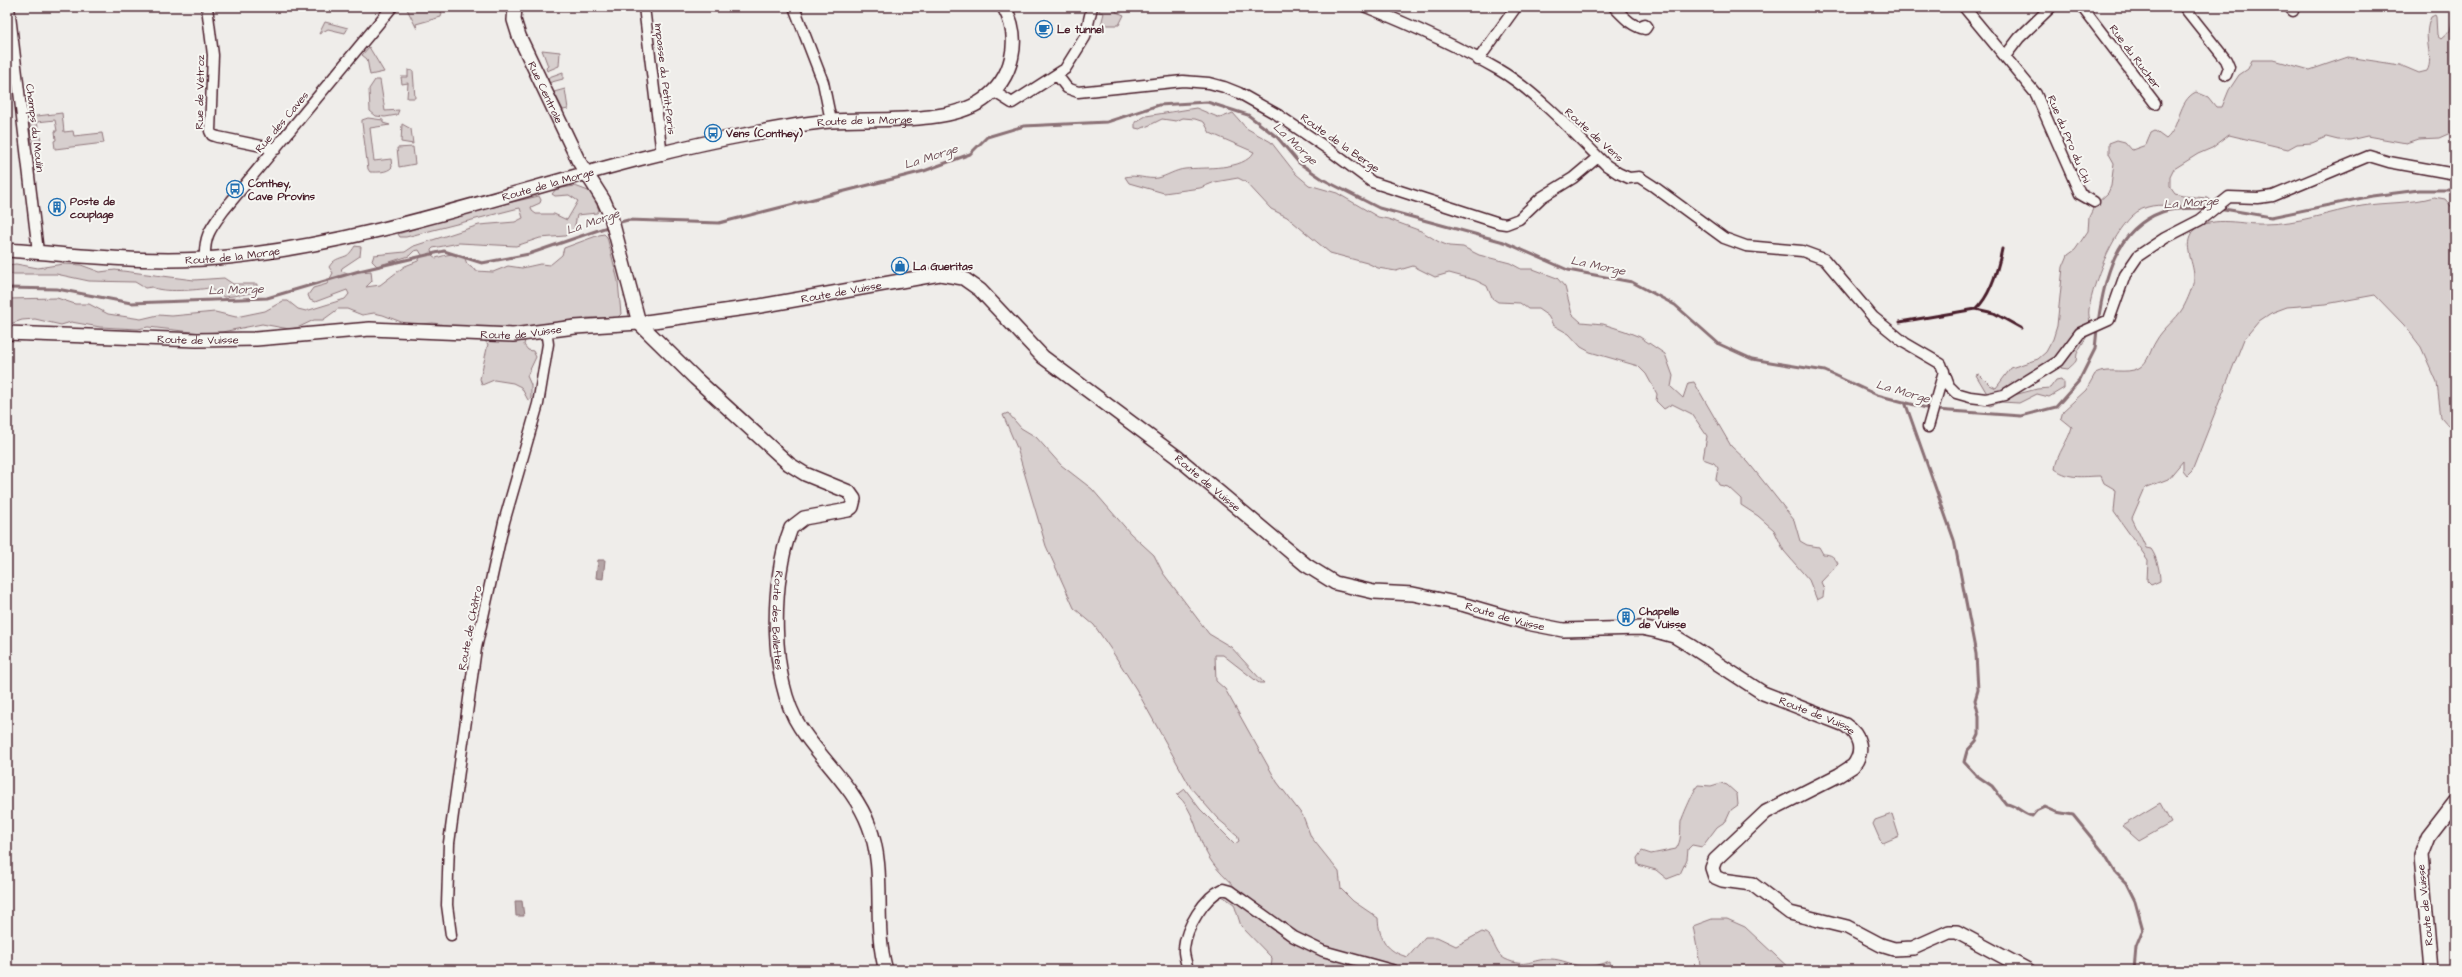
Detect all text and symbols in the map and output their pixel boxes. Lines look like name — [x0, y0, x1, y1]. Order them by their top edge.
cafe icon: Le tunnel — [1034, 19, 1054, 39]
place label: Le tunnel — [1057, 22, 1104, 37]
street label: Rue du Rucher — [2106, 22, 2164, 92]
street label: Impasse du Petit-Paris — [651, 23, 679, 136]
street label: Rue de Vétroz — [192, 54, 208, 130]
street label: Rue Centrale — [525, 59, 567, 126]
street label: Champs du Moulin — [22, 83, 48, 173]
street label: Rue des Caves — [252, 88, 312, 156]
street label: Rue du Pro du Chi — [2044, 93, 2094, 185]
street label: Route de Vens — [1561, 105, 1627, 166]
street label: Route de la Berge — [1297, 110, 1383, 177]
street label: Route de la Morge — [816, 111, 913, 130]
water label: La Morge — [1268, 119, 1321, 170]
bus stop icon: Vens (Conthey) — [703, 123, 723, 143]
place label: Vens (Conthey) — [725, 126, 803, 143]
water label: La Morge — [902, 140, 961, 175]
street label: Route de la Morge — [500, 164, 596, 204]
place label: Conthey, Cave Provins — [248, 176, 316, 204]
bus stop icon: Conthey, Cave Provins — [225, 179, 245, 199]
water label: La Morge — [2163, 193, 2220, 214]
place label: Poste de couplage — [70, 194, 115, 224]
building icon: Poste de couplage — [47, 197, 67, 217]
water label: La Morge — [564, 205, 623, 240]
street label: Route de la Morge — [185, 243, 281, 267]
water label: La Morge — [1569, 252, 1627, 281]
shop icon: La Gueritas — [890, 256, 910, 276]
place label: La Gueritas — [913, 259, 974, 274]
street label: Route de Vuisse — [800, 277, 883, 306]
water label: La Morge — [208, 281, 264, 300]
street label: Route de Vuisse — [480, 321, 563, 343]
street label: Route de Vuisse — [157, 331, 239, 348]
water label: La Morge — [1874, 376, 1932, 409]
street label: Route de Vuisse — [1172, 451, 1244, 515]
street label: Route des Ballettes — [769, 570, 788, 672]
street label: Route de Châtro — [454, 584, 486, 672]
street label: Route de Vuisse — [1464, 598, 1546, 634]
place label: Chapelle de Vuisse — [1638, 604, 1686, 632]
building icon: Chapelle de Vuisse — [1616, 607, 1636, 627]
street label: Route de Vuisse — [1777, 693, 1859, 738]
street label: Route de Vuisse — [2413, 864, 2437, 946]

